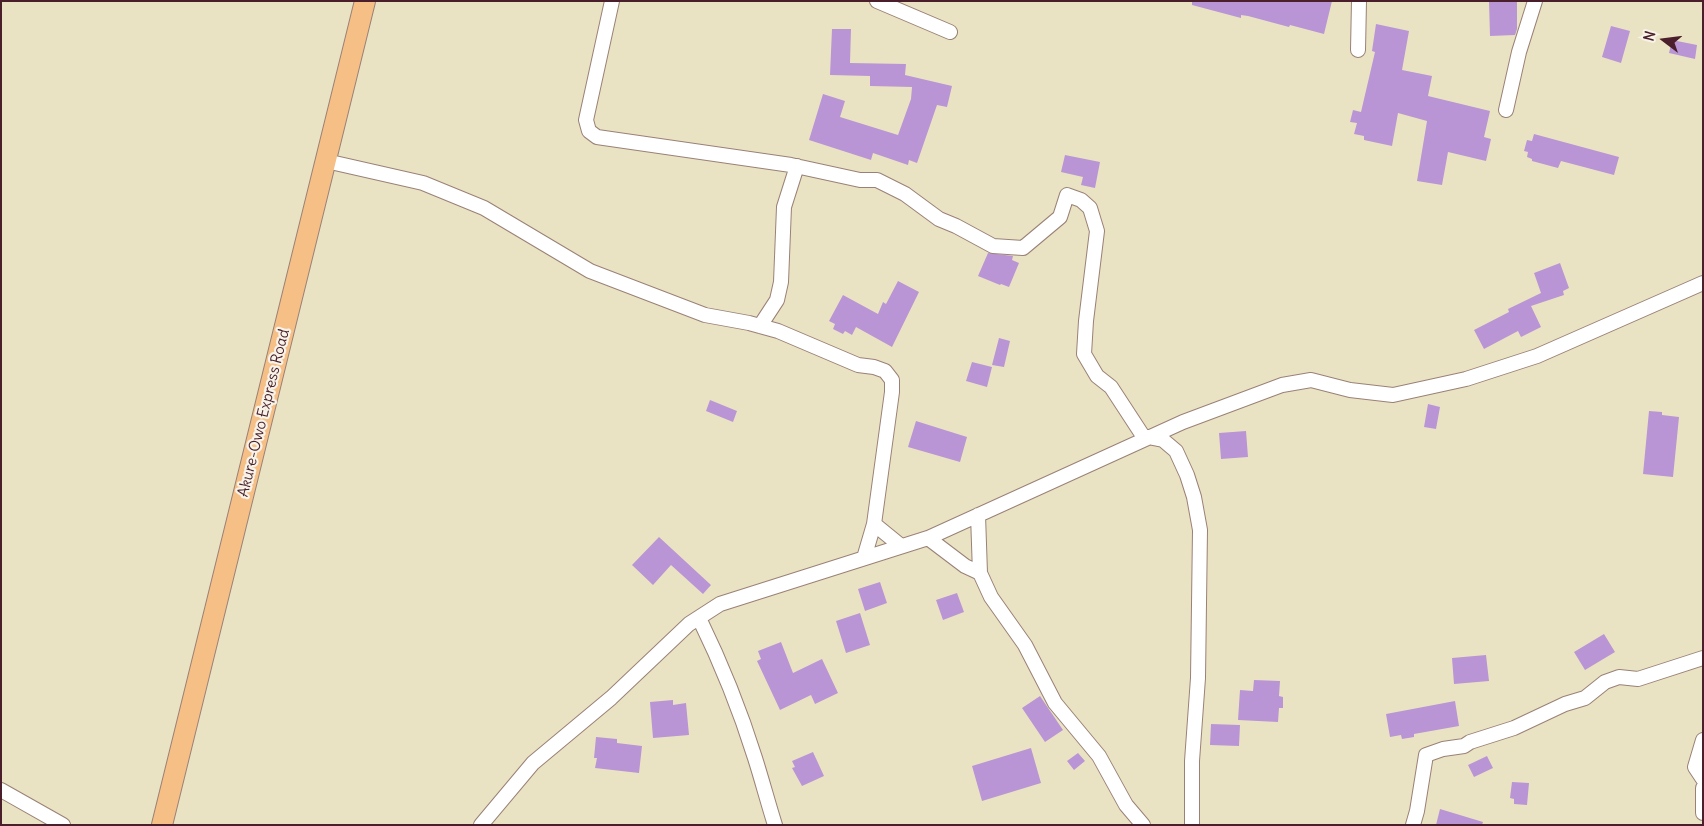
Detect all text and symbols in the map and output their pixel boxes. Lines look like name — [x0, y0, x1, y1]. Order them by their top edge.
north arrow — [1639, 15, 1689, 65]
text: N — [1640, 29, 1659, 43]
street label: Akure-Owo Express Road — [234, 327, 294, 499]

